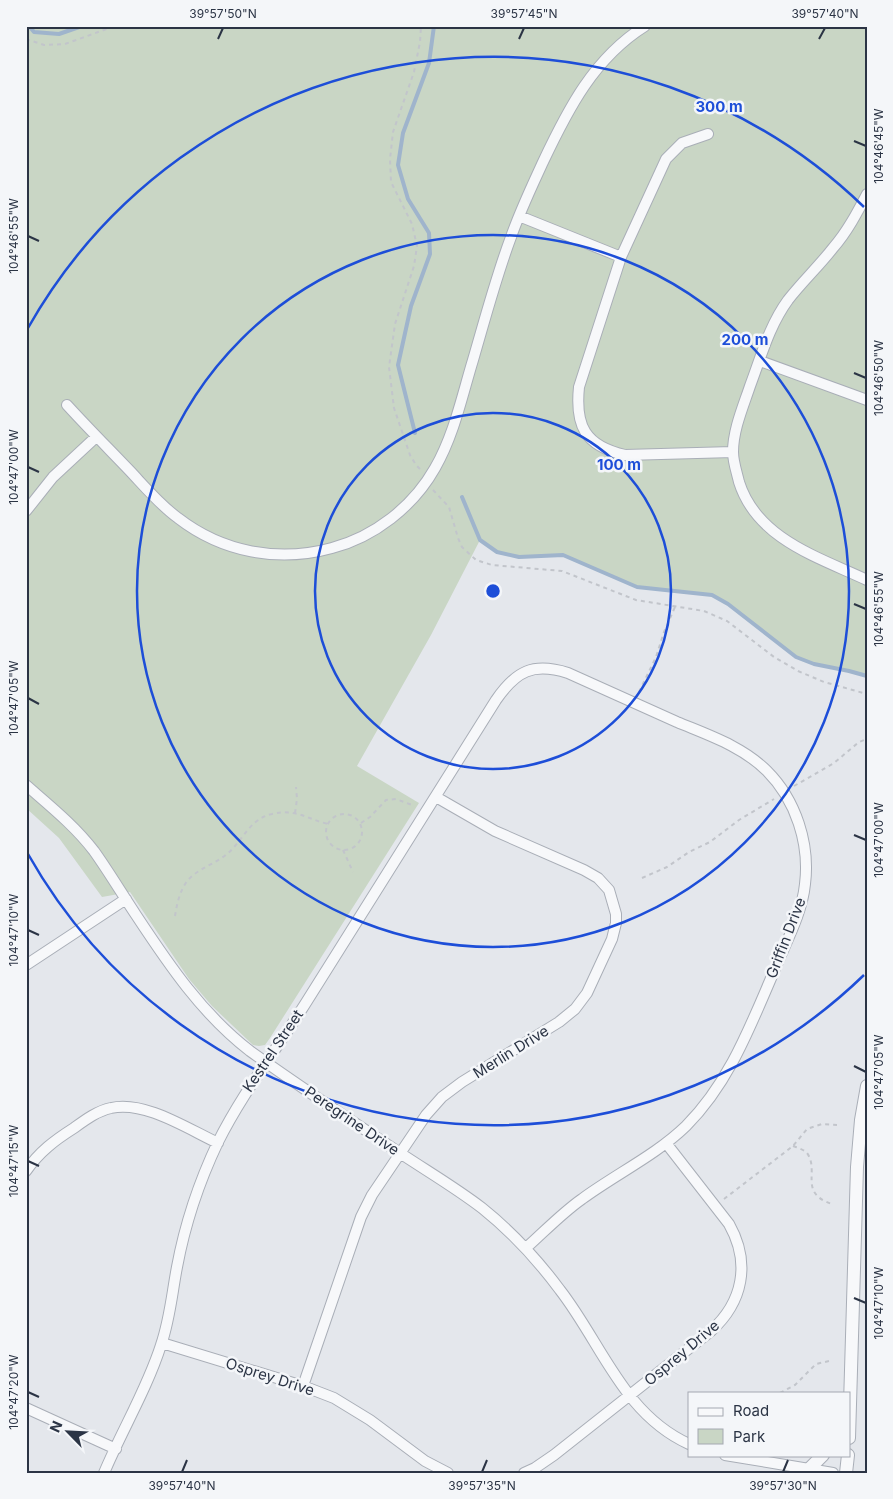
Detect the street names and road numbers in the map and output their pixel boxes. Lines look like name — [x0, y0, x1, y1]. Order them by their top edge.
street label: Griffin Drive — [761, 895, 810, 981]
street label: Kestrel Street — [238, 1006, 307, 1096]
street label: Merlin Drive — [469, 1021, 552, 1082]
street label: Peregrine Drive — [301, 1082, 403, 1159]
street label: Osprey Drive — [640, 1316, 723, 1390]
street label: Osprey Drive — [223, 1353, 317, 1400]

